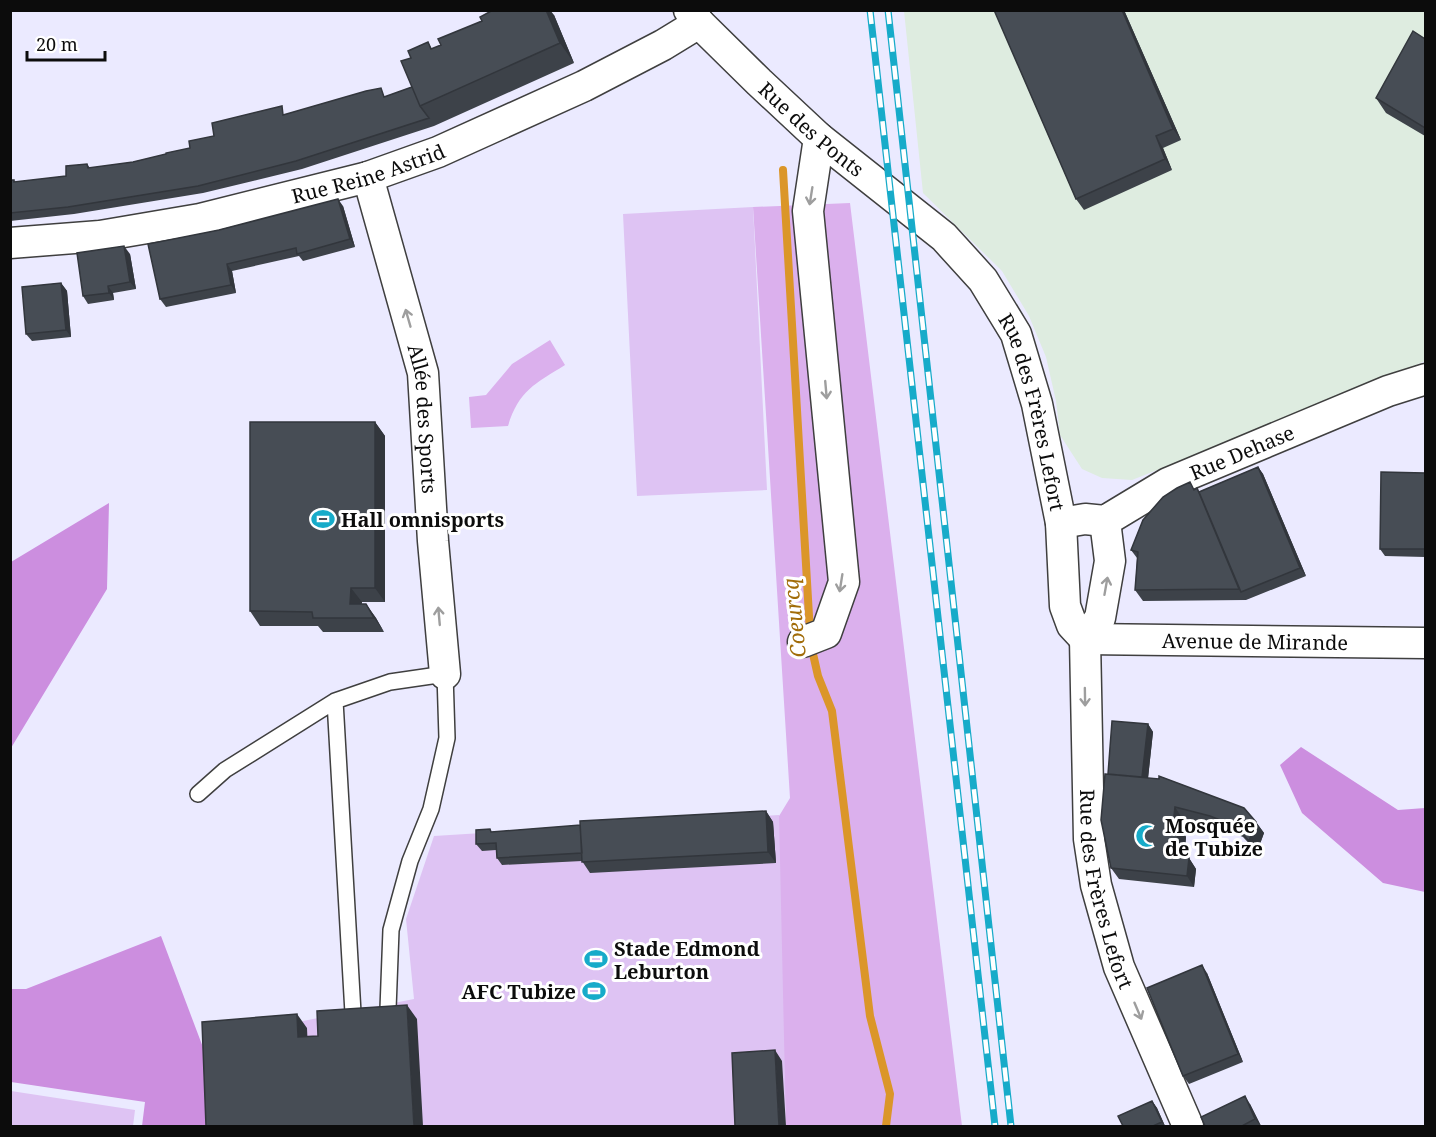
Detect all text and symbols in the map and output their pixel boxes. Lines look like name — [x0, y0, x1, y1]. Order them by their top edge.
scale bar — [27, 24, 105, 62]
text: 20 m — [36, 32, 78, 56]
street label: Rue des Ponts — [753, 75, 870, 182]
street label: Rue Reine Astrid — [289, 137, 449, 209]
one-way arrow — [805, 185, 816, 205]
street label: Rue des Frères Lefort — [993, 308, 1072, 513]
one-way arrow — [402, 309, 413, 328]
street label: Allée des Sports — [402, 341, 444, 494]
one-way arrow — [821, 379, 832, 399]
street label: Rue Dehase — [1186, 418, 1298, 486]
sports icon: Hall omnisports — [310, 506, 336, 532]
place label: Hall omnisports — [341, 506, 504, 533]
one-way arrow — [836, 573, 847, 592]
water label: Coeurcq — [776, 577, 812, 659]
one-way arrow — [1101, 577, 1112, 596]
one-way arrow — [434, 606, 445, 626]
street label: Avenue de Mirande — [1162, 626, 1348, 656]
one-way arrow — [1080, 687, 1091, 707]
street label: Rue des Frères Lefort — [1075, 789, 1140, 993]
place label: Mosquée de Tubize — [1165, 812, 1263, 862]
mosque icon: Mosquée de Tubize — [1134, 823, 1160, 849]
place label: Stade Edmond Leburton — [614, 935, 760, 985]
sports icon: Stade Edmond Leburton — [583, 946, 609, 972]
place label: AFC Tubize — [462, 978, 576, 1005]
sports icon: AFC Tubize — [581, 978, 607, 1004]
one-way arrow — [1133, 1001, 1144, 1019]

